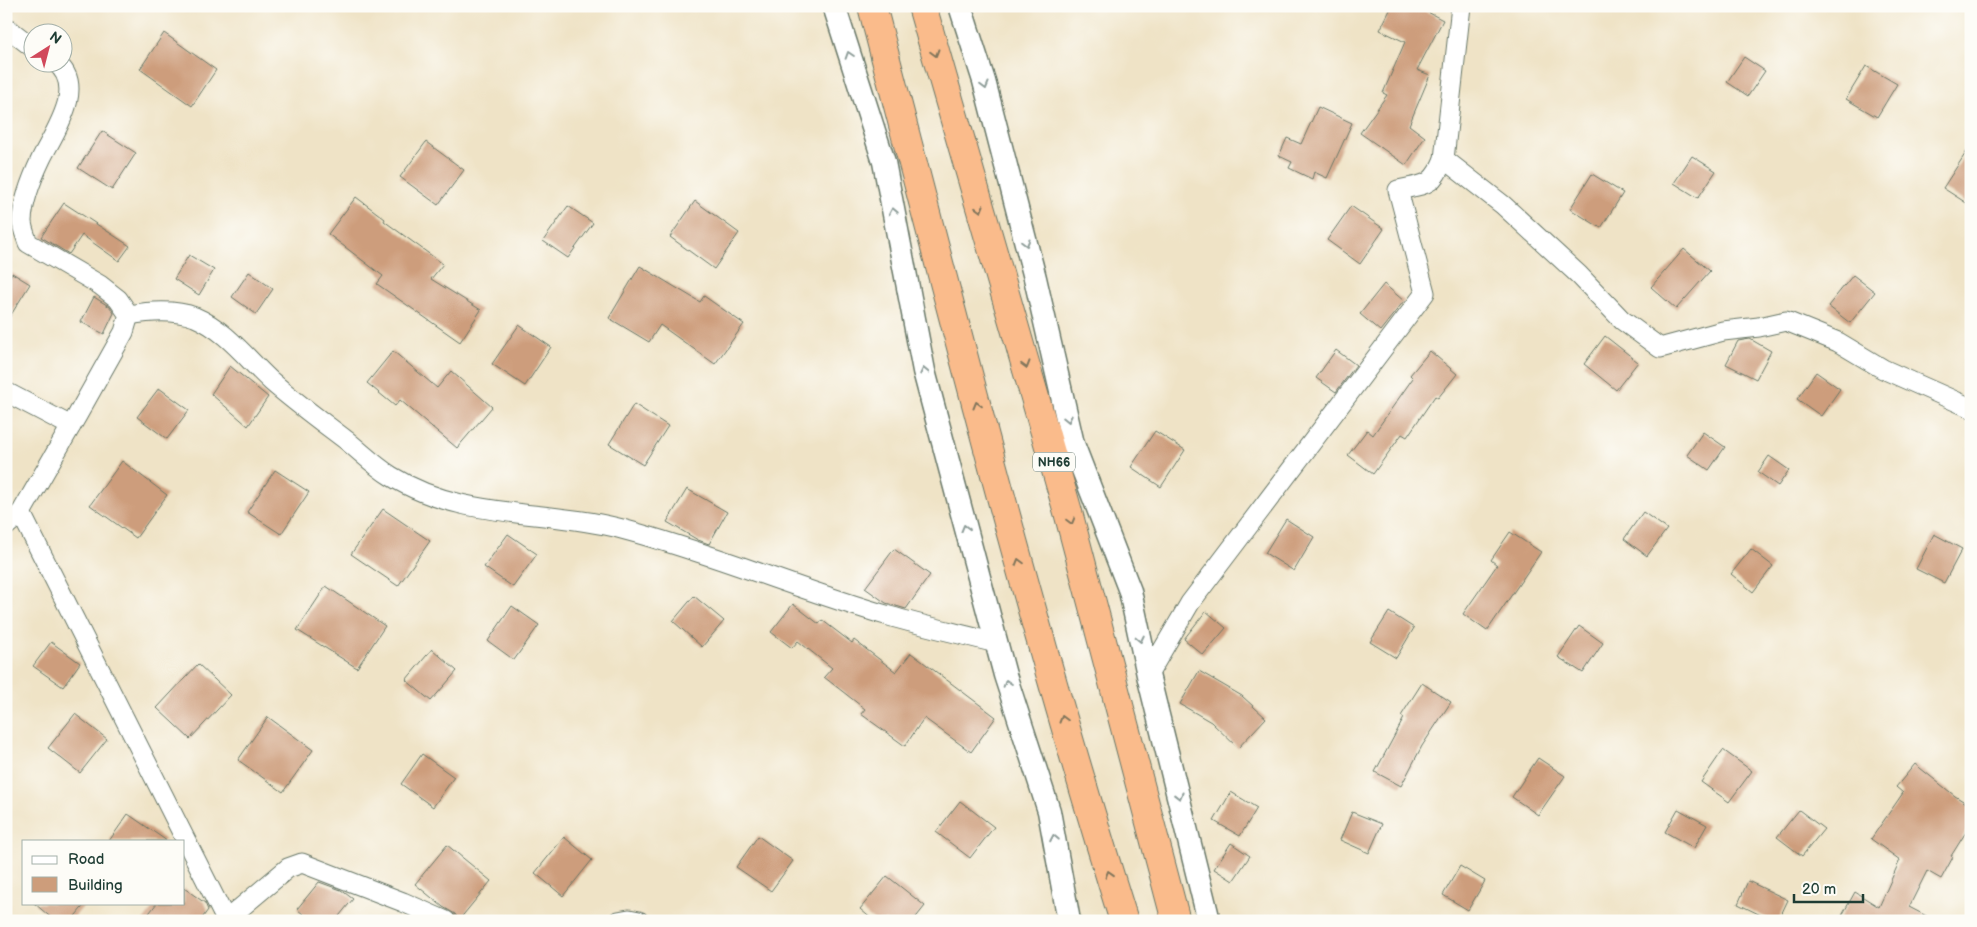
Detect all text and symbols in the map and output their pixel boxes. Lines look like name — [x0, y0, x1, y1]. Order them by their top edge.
north arrow — [22, 22, 72, 72]
text: N — [46, 28, 65, 48]
one-way arrow — [930, 48, 940, 57]
one-way arrow — [845, 51, 855, 60]
one-way arrow — [979, 82, 990, 91]
one-way arrow — [975, 205, 985, 213]
one-way arrow — [889, 207, 899, 216]
one-way arrow — [1021, 239, 1031, 247]
one-way arrow — [1020, 361, 1030, 369]
one-way arrow — [919, 366, 930, 375]
one-way arrow — [972, 401, 983, 410]
one-way arrow — [1062, 414, 1073, 423]
road number: NH66 — [1033, 452, 1075, 472]
one-way arrow — [1065, 517, 1075, 525]
one-way arrow — [961, 524, 971, 532]
one-way arrow — [1014, 558, 1025, 567]
one-way arrow — [1135, 634, 1145, 643]
one-way arrow — [1003, 679, 1013, 688]
one-way arrow — [1058, 715, 1068, 723]
one-way arrow — [1173, 792, 1184, 801]
one-way arrow — [1049, 834, 1060, 843]
legend — [22, 840, 185, 904]
text: Road — [68, 850, 104, 869]
one-way arrow — [1105, 871, 1115, 879]
scale bar — [1794, 872, 1863, 904]
text: Building — [68, 876, 123, 895]
text: 20 m — [1802, 880, 1836, 899]

